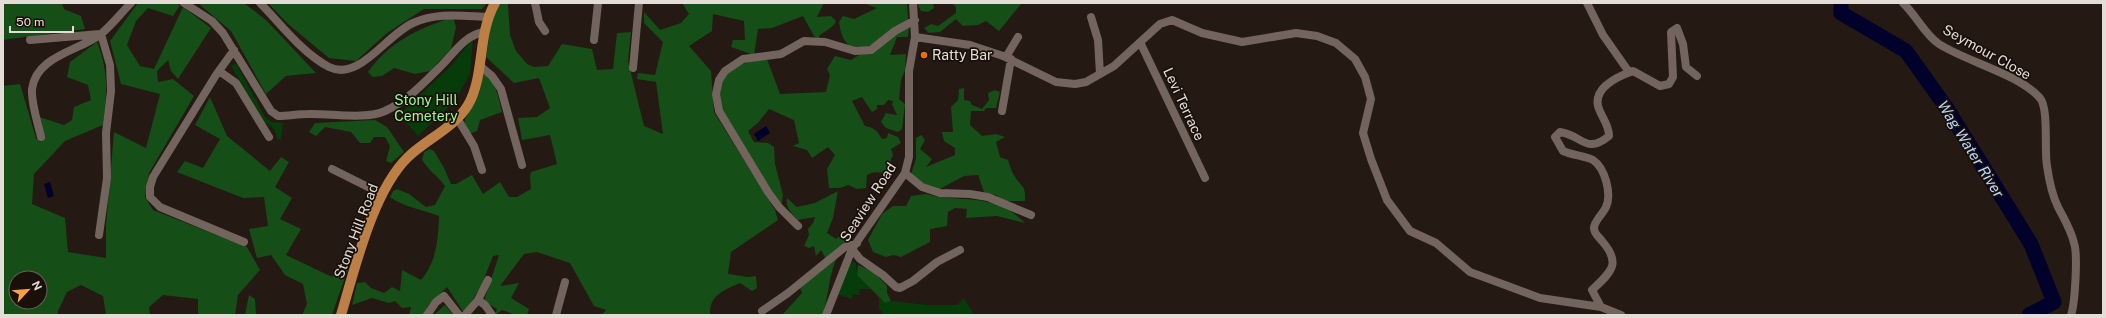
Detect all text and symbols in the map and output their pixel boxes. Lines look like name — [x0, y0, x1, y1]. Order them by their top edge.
scale bar — [10, 8, 73, 34]
text: 50 m — [16, 15, 44, 29]
street label: Seymour Close — [1940, 21, 2034, 83]
place label: Ratty Bar — [932, 47, 992, 63]
marker: Ratty Bar — [919, 50, 929, 60]
street label: Levi Terrace — [1160, 65, 1208, 143]
park label: Stony Hill Cemetery — [394, 92, 458, 124]
water label: Wag Water River — [1934, 97, 2008, 201]
street label: Seaview Road — [837, 160, 899, 244]
street label: Stony Hill Road — [331, 181, 381, 281]
north arrow — [8, 270, 48, 310]
text: N — [30, 279, 44, 292]

